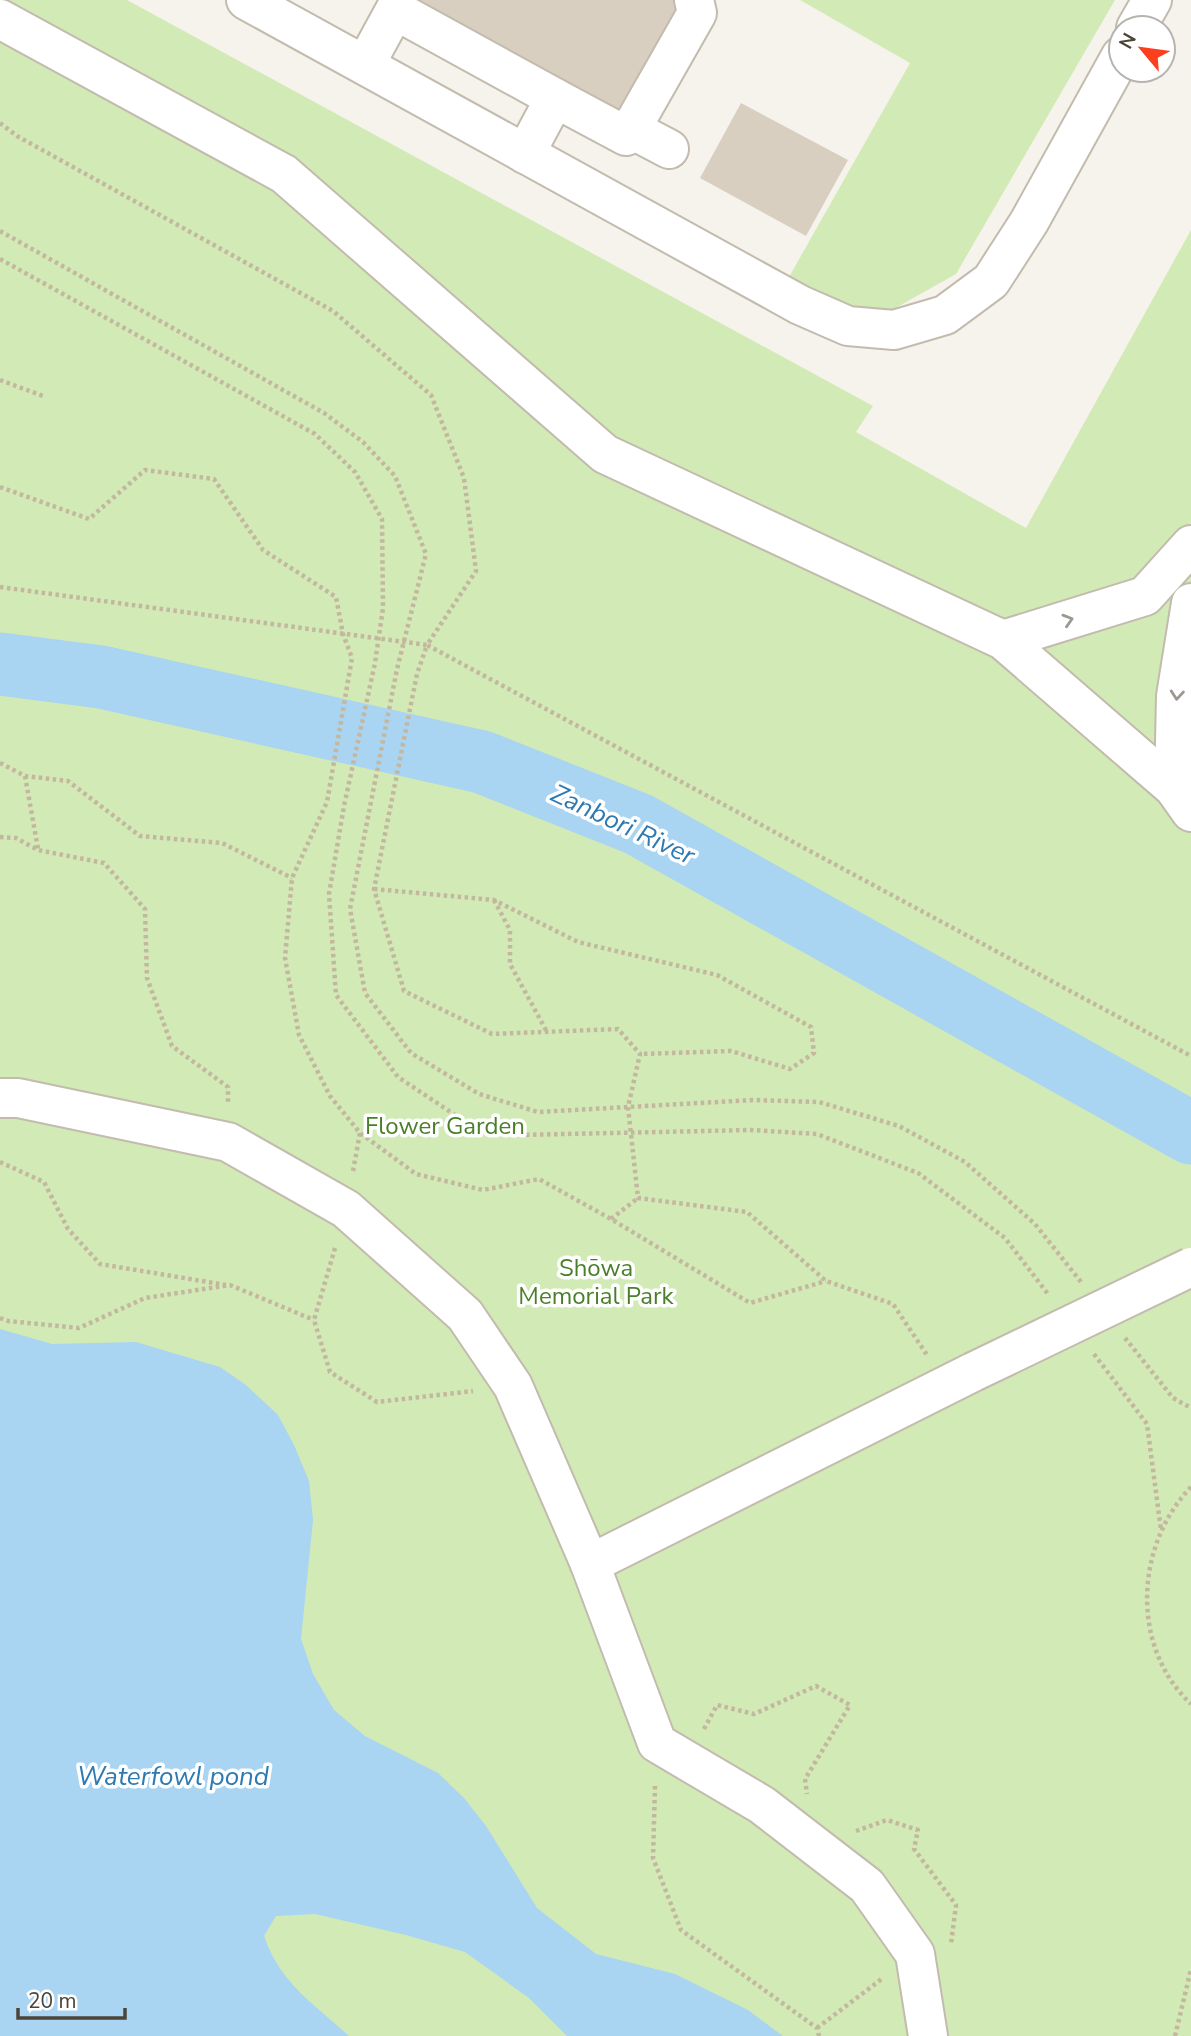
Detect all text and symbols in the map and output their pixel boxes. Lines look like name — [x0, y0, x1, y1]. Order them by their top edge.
north arrow — [1107, 14, 1177, 84]
text: N — [1113, 29, 1143, 54]
one-way arrow — [1061, 614, 1074, 628]
one-way arrow — [1170, 690, 1185, 701]
water label: Zanbori River — [545, 776, 701, 873]
park label: Flower Garden — [365, 1110, 525, 1142]
park label: Shōwa Memorial Park — [518, 1252, 675, 1312]
water label: Waterfowl pond — [77, 1759, 270, 1794]
scale bar — [18, 1976, 124, 2020]
text: 20 m — [28, 1987, 77, 2015]

